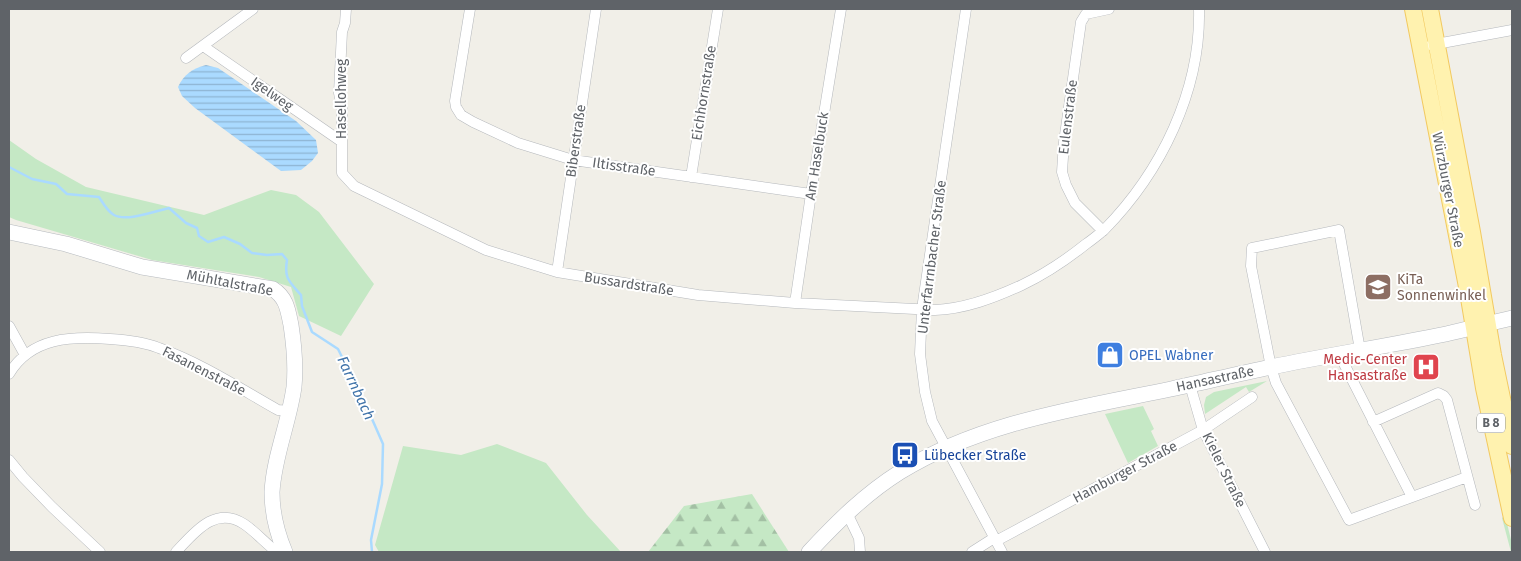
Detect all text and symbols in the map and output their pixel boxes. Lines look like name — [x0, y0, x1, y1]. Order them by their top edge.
street label: Eichhornstraße — [688, 44, 720, 142]
street label: Hasellohweg — [333, 58, 350, 139]
street label: Igelweg — [248, 73, 297, 115]
street label: Eulenstraße — [1055, 79, 1081, 155]
street label: Biberstraße — [562, 103, 590, 179]
street label: Am Haselbuck — [802, 110, 833, 201]
street label: Würzburger Straße — [1428, 131, 1468, 249]
street label: Iltisstraße — [591, 154, 657, 180]
street label: Unterfarrnbacher Straße — [914, 179, 950, 335]
street label: Mühltalstraße — [185, 266, 275, 300]
street label: Bussardstraße — [583, 269, 675, 299]
place label: KiTa Sonnenwinkel — [1397, 271, 1486, 304]
school or university icon: KiTa Sonnenwinkel — [1363, 272, 1393, 302]
shop icon: OPEL Wabner — [1095, 340, 1125, 370]
street label: Fasanenstraße — [159, 343, 249, 399]
place label: OPEL Wabner — [1129, 347, 1214, 364]
place label: Medic-Center Hansastraße — [1323, 351, 1408, 384]
hospital icon: Medic-Center Hansastraße — [1411, 352, 1441, 382]
water label: Farrnbach — [333, 353, 379, 423]
street label: Hansastraße — [1174, 362, 1256, 396]
road number: B 8 — [1477, 413, 1505, 432]
street label: Kieler Straße — [1198, 430, 1250, 510]
street label: Hamburger Straße — [1070, 437, 1180, 507]
bus stop icon: Lübecker Straße — [890, 440, 920, 470]
place label: Lübecker Straße — [924, 447, 1026, 464]

